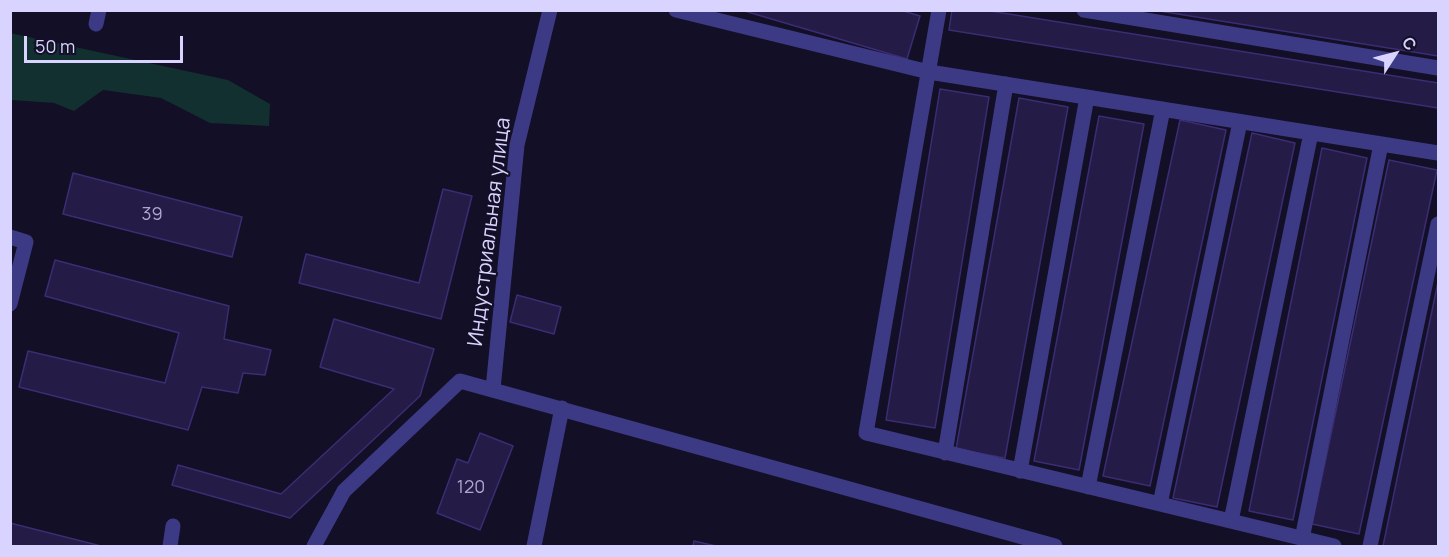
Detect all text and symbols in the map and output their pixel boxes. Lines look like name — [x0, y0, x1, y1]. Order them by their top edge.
scale bar — [27, 24, 186, 62]
north arrow — [1365, 24, 1425, 84]
text: С — [1397, 32, 1422, 55]
text: 50 m — [35, 34, 75, 58]
street label: Индустриальная улица — [463, 116, 517, 348]
house number: 39 — [141, 204, 163, 226]
house number: 120 — [457, 477, 485, 499]

